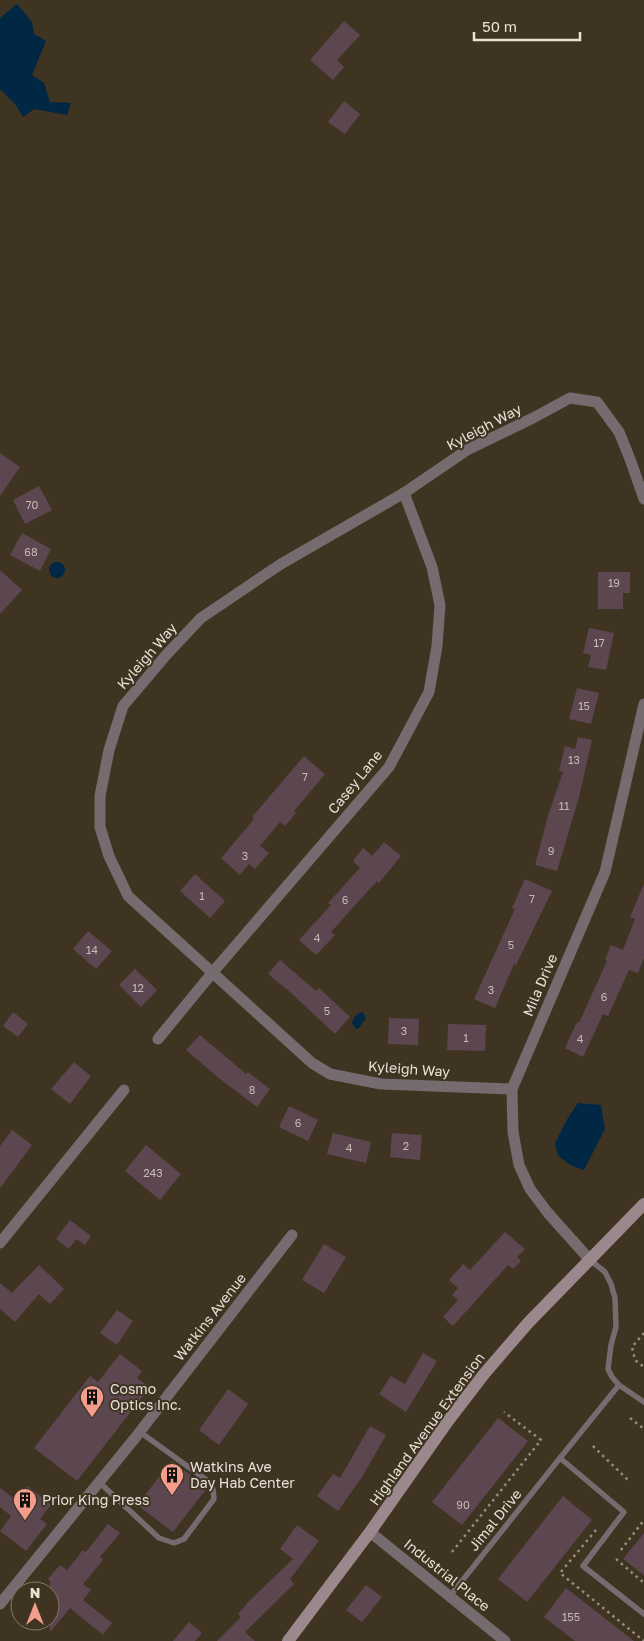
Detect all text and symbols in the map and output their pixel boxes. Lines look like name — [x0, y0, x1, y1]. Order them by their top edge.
scale bar — [474, 10, 580, 42]
text: 50 m — [482, 17, 517, 35]
street label: Kyleigh Way — [443, 400, 524, 453]
house number: 70 — [26, 498, 39, 511]
house number: 68 — [24, 545, 38, 558]
house number: 19 — [608, 576, 620, 589]
street label: Kyleigh Way — [113, 619, 180, 692]
house number: 17 — [593, 636, 605, 649]
house number: 15 — [578, 699, 590, 712]
street label: Casey Lane — [324, 746, 385, 817]
house number: 13 — [568, 753, 580, 766]
house number: 7 — [302, 770, 308, 783]
house number: 11 — [559, 799, 569, 812]
house number: 9 — [548, 844, 554, 857]
house number: 3 — [242, 849, 248, 862]
house number: 1 — [199, 889, 205, 902]
house number: 7 — [529, 892, 535, 905]
house number: 6 — [342, 893, 349, 906]
house number: 4 — [314, 931, 321, 944]
house number: 5 — [508, 938, 514, 951]
house number: 14 — [86, 943, 98, 956]
street label: Mila Drive — [519, 951, 560, 1019]
house number: 12 — [132, 981, 144, 994]
house number: 3 — [488, 983, 494, 996]
house number: 6 — [601, 990, 608, 1003]
house number: 5 — [324, 1004, 330, 1017]
house number: 3 — [401, 1024, 407, 1037]
house number: 1 — [463, 1031, 469, 1044]
house number: 4 — [577, 1032, 584, 1045]
street label: Kyleigh Way — [367, 1057, 451, 1080]
house number: 8 — [249, 1083, 256, 1096]
house number: 6 — [295, 1116, 302, 1129]
house number: 2 — [403, 1139, 409, 1152]
house number: 4 — [346, 1141, 353, 1154]
house number: 243 — [143, 1166, 163, 1179]
street label: Watkins Avenue — [170, 1269, 249, 1364]
street label: Highland Avenue Extension — [365, 1349, 488, 1508]
place label: Cosmo Optics Inc. — [110, 1380, 181, 1413]
building icon: Cosmo Optics Inc. — [79, 1384, 105, 1418]
place label: Watkins Ave Day Hab Center — [190, 1458, 295, 1491]
building icon: Watkins Ave Day Hab Center — [159, 1462, 185, 1496]
street label: Jimal Drive — [465, 1485, 525, 1554]
building icon: Prior King Press — [12, 1487, 38, 1521]
place label: Prior King Press — [42, 1491, 149, 1508]
house number: 90 — [456, 1498, 470, 1511]
street label: Industrial Place — [401, 1535, 494, 1614]
north arrow — [10, 1581, 60, 1631]
text: N — [30, 1584, 40, 1601]
house number: 155 — [562, 1610, 580, 1623]

